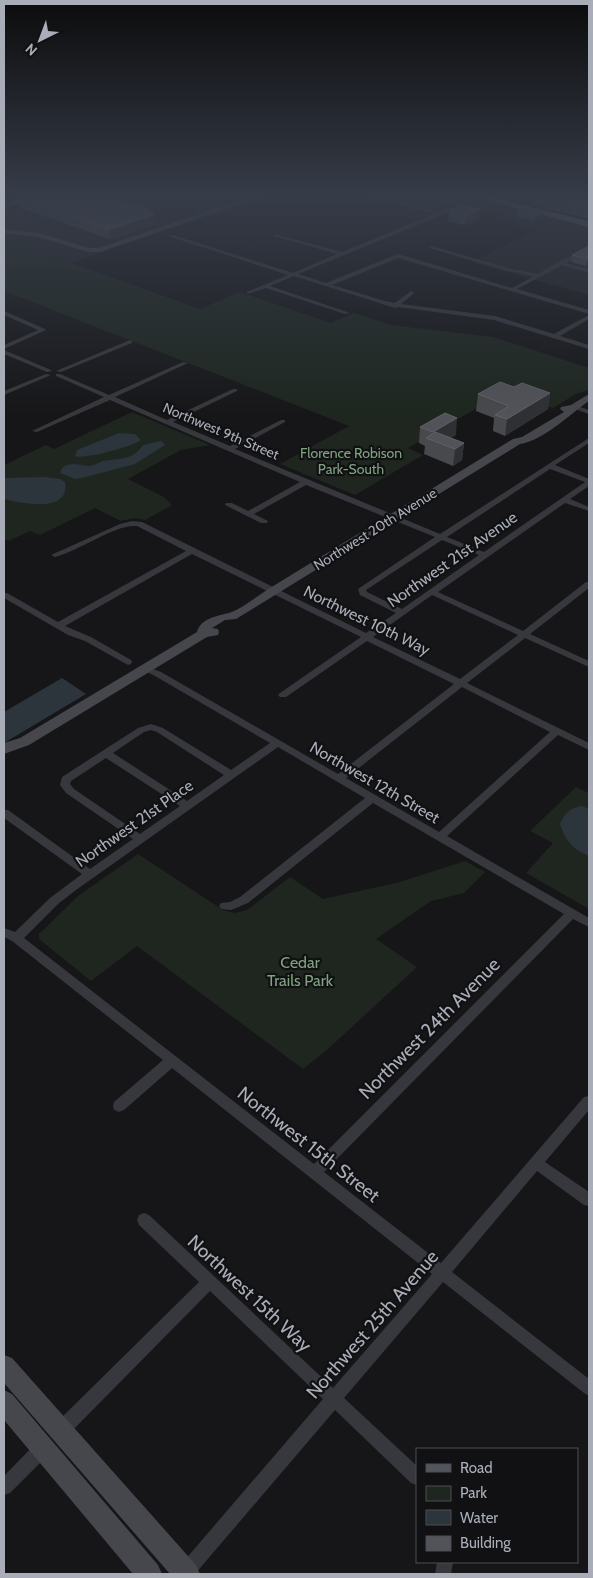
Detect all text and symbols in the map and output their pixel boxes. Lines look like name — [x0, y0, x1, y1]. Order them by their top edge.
north arrow — [15, 15, 65, 65]
text: N — [22, 40, 41, 60]
street label: Northwest 9th Street — [160, 398, 282, 464]
park label: Florence Robison Park-South — [300, 444, 402, 478]
street label: Northwest 20th Avenue — [310, 484, 440, 574]
street label: Northwest 21st Avenue — [384, 507, 521, 611]
street label: Northwest 10th Way — [301, 582, 433, 659]
street label: Northwest 12th Street — [307, 738, 443, 828]
street label: Northwest 21st Place — [72, 776, 197, 871]
park label: Cedar Trails Park — [267, 953, 334, 990]
street label: Northwest 24th Avenue — [354, 953, 505, 1104]
street label: Northwest 15th Street — [233, 1082, 385, 1207]
street label: Northwest 15th Way — [183, 1230, 317, 1357]
street label: Northwest 25th Avenue — [302, 1245, 443, 1403]
legend — [416, 1448, 578, 1563]
text: Road — [460, 1459, 493, 1477]
text: Park — [460, 1484, 487, 1502]
text: Water — [460, 1509, 498, 1527]
text: Building — [460, 1534, 511, 1552]

